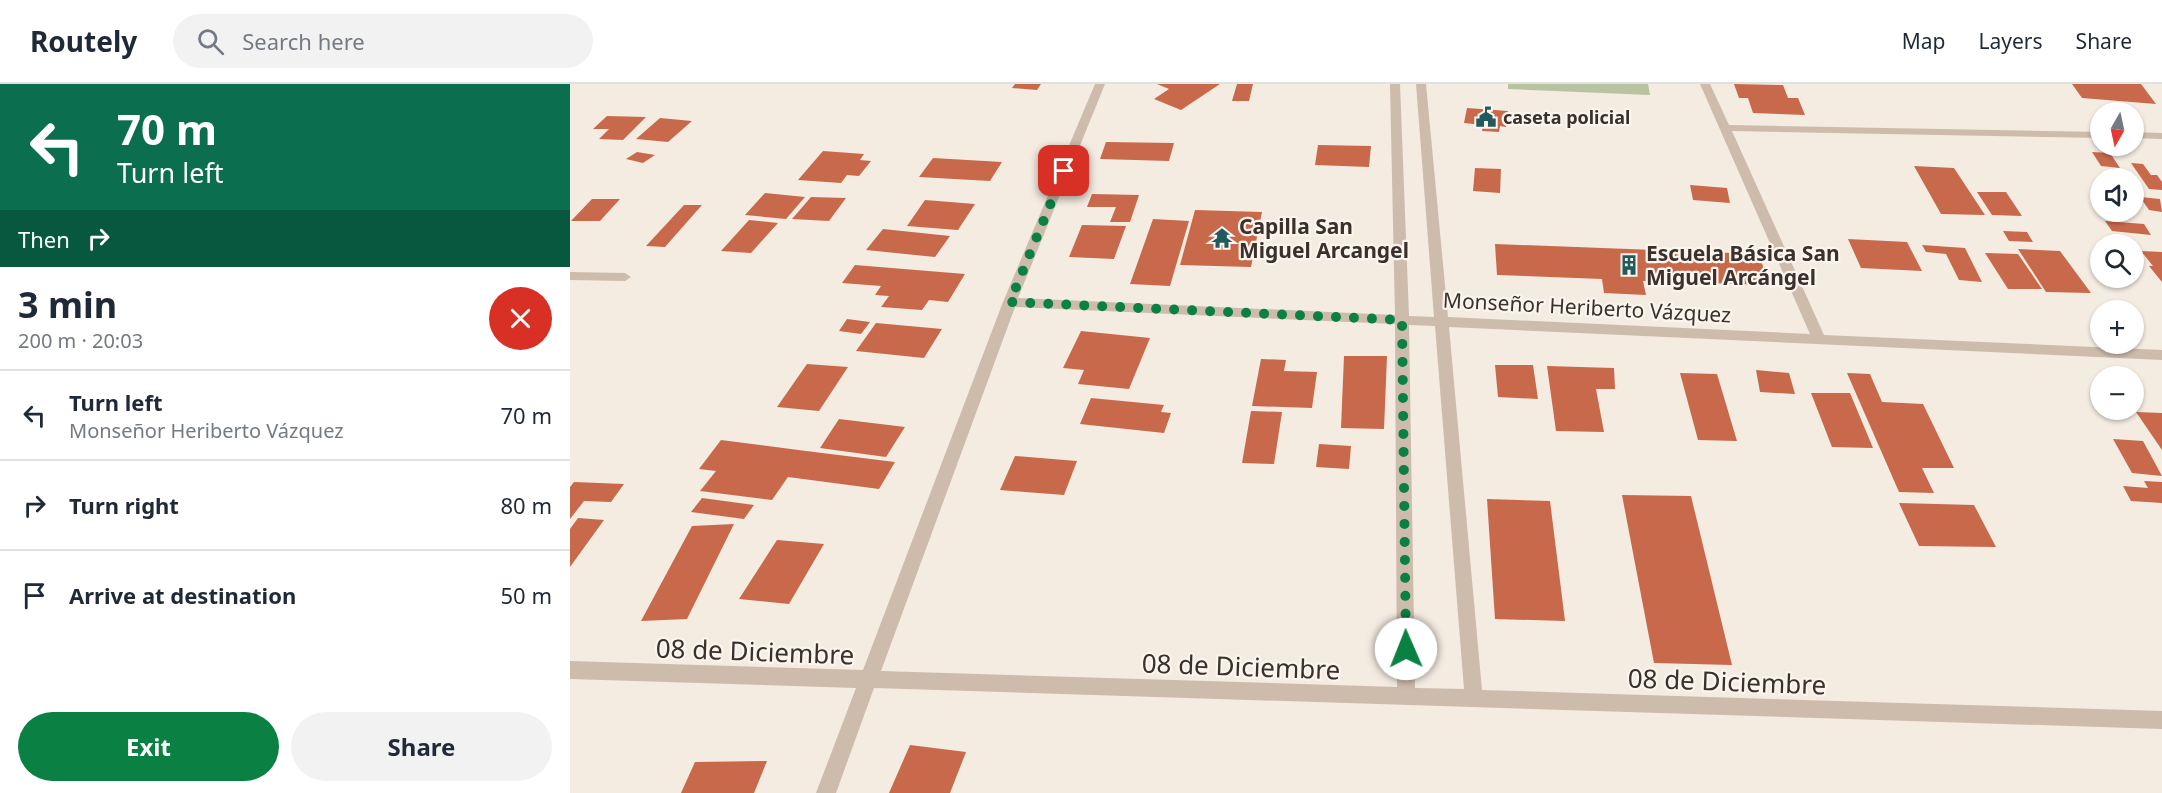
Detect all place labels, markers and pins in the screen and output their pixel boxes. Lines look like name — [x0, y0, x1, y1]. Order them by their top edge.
public building icon: caseta policial — [1474, 105, 1498, 129]
place label: caseta policial — [1503, 105, 1630, 129]
pin — [1038, 145, 1089, 196]
place label: Capilla San Miguel Arcangel — [1239, 212, 1409, 264]
temple icon: Capilla San Miguel Arcangel — [1210, 226, 1234, 250]
place label: Escuela Básica San Miguel Arcángel — [1646, 239, 1840, 291]
building icon: Escuela Básica San Miguel Arcángel — [1617, 253, 1641, 277]

